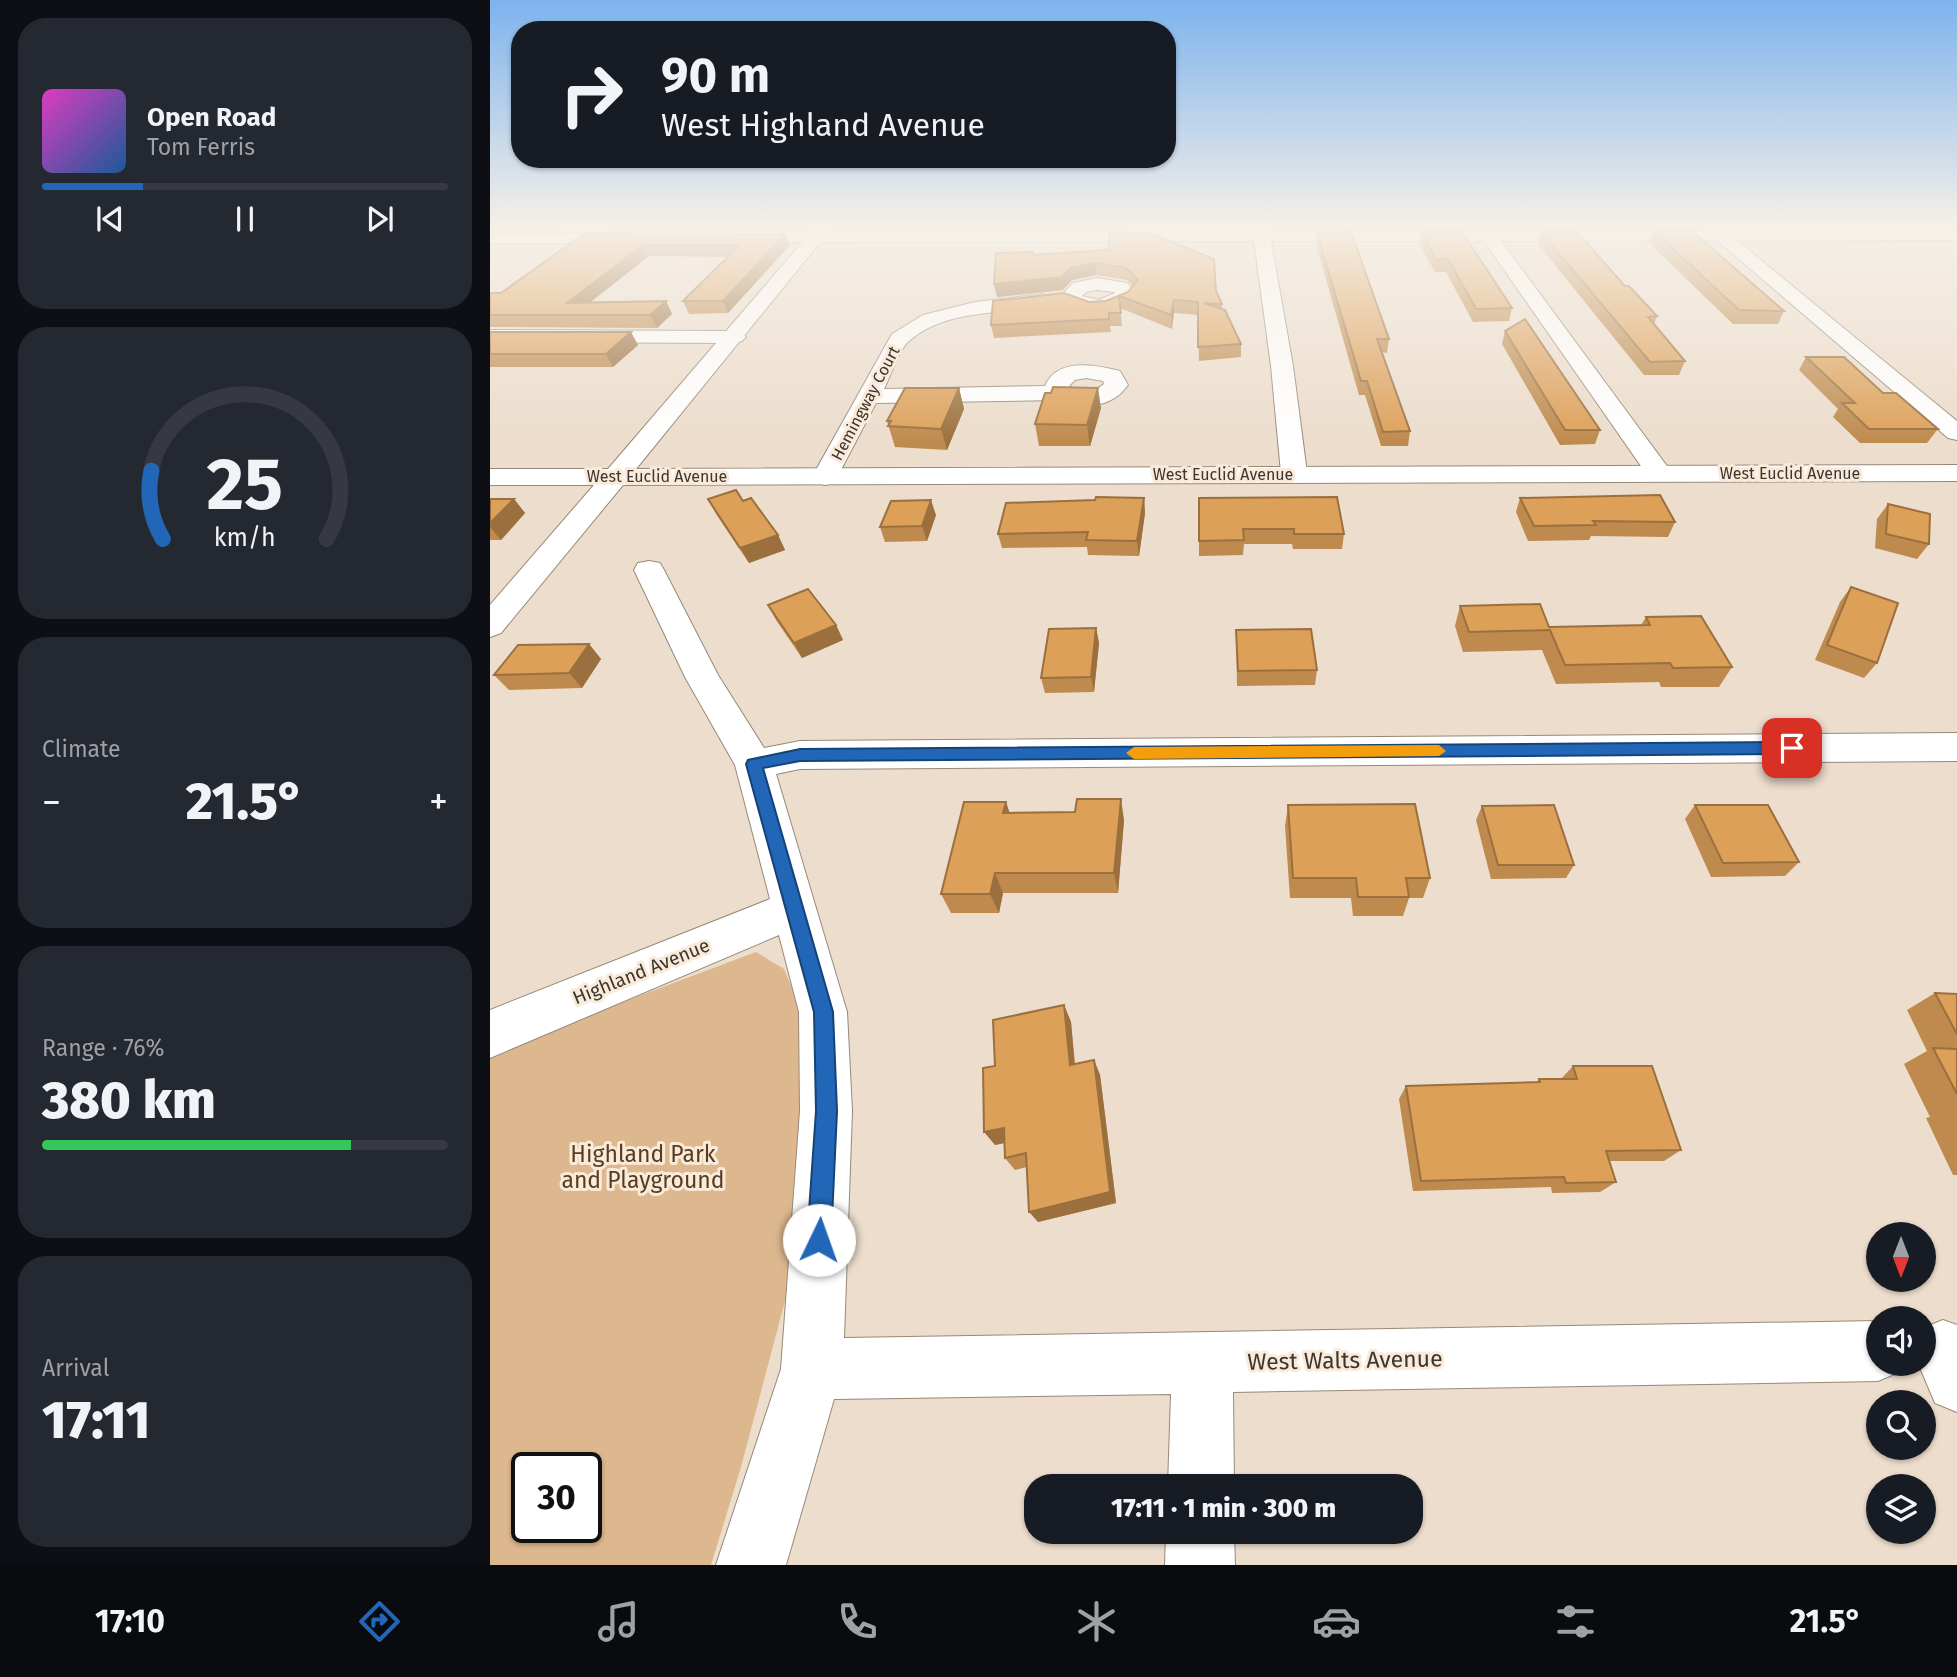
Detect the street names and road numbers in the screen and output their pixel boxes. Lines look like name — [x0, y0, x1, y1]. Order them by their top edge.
street label: Hemingway Court — [827, 343, 904, 464]
street label: West Euclid Avenue — [1720, 464, 1860, 483]
street label: West Euclid Avenue — [1153, 465, 1293, 484]
street label: West Euclid Avenue — [587, 467, 727, 486]
street label: Highland Avenue — [569, 934, 713, 1009]
street label: West Walts Avenue — [1247, 1344, 1443, 1376]

